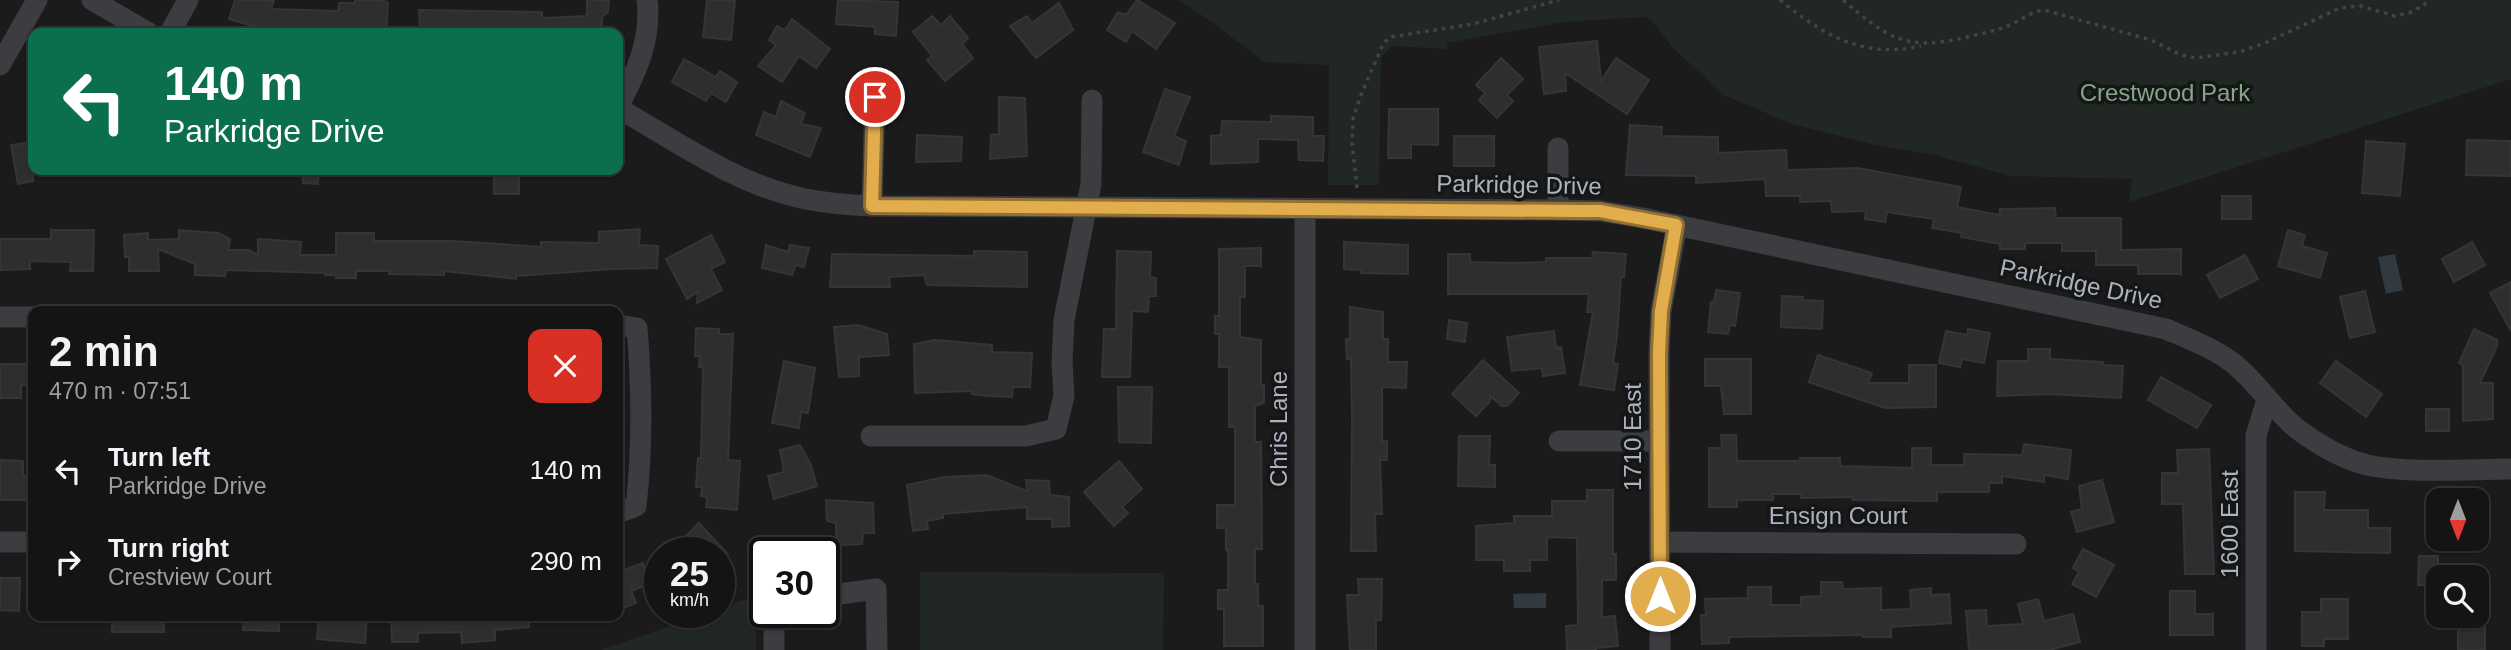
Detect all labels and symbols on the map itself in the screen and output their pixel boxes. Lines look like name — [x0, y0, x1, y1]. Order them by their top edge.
pin — [845, 67, 905, 127]
park label: Crestwood Park — [2080, 79, 2251, 106]
street label: Parkridge Drive — [1436, 170, 1602, 199]
street label: Parkridge Drive — [1997, 253, 2165, 314]
street label: Chris Lane — [1265, 371, 1292, 487]
street label: 1710 East — [1619, 383, 1646, 491]
street label: 1600 East — [2216, 470, 2243, 578]
north arrow — [2426, 488, 2488, 551]
street label: Ensign Court — [1769, 502, 1908, 529]
speed limit sign: 30 — [749, 537, 840, 628]
position arrow — [1623, 559, 1697, 633]

